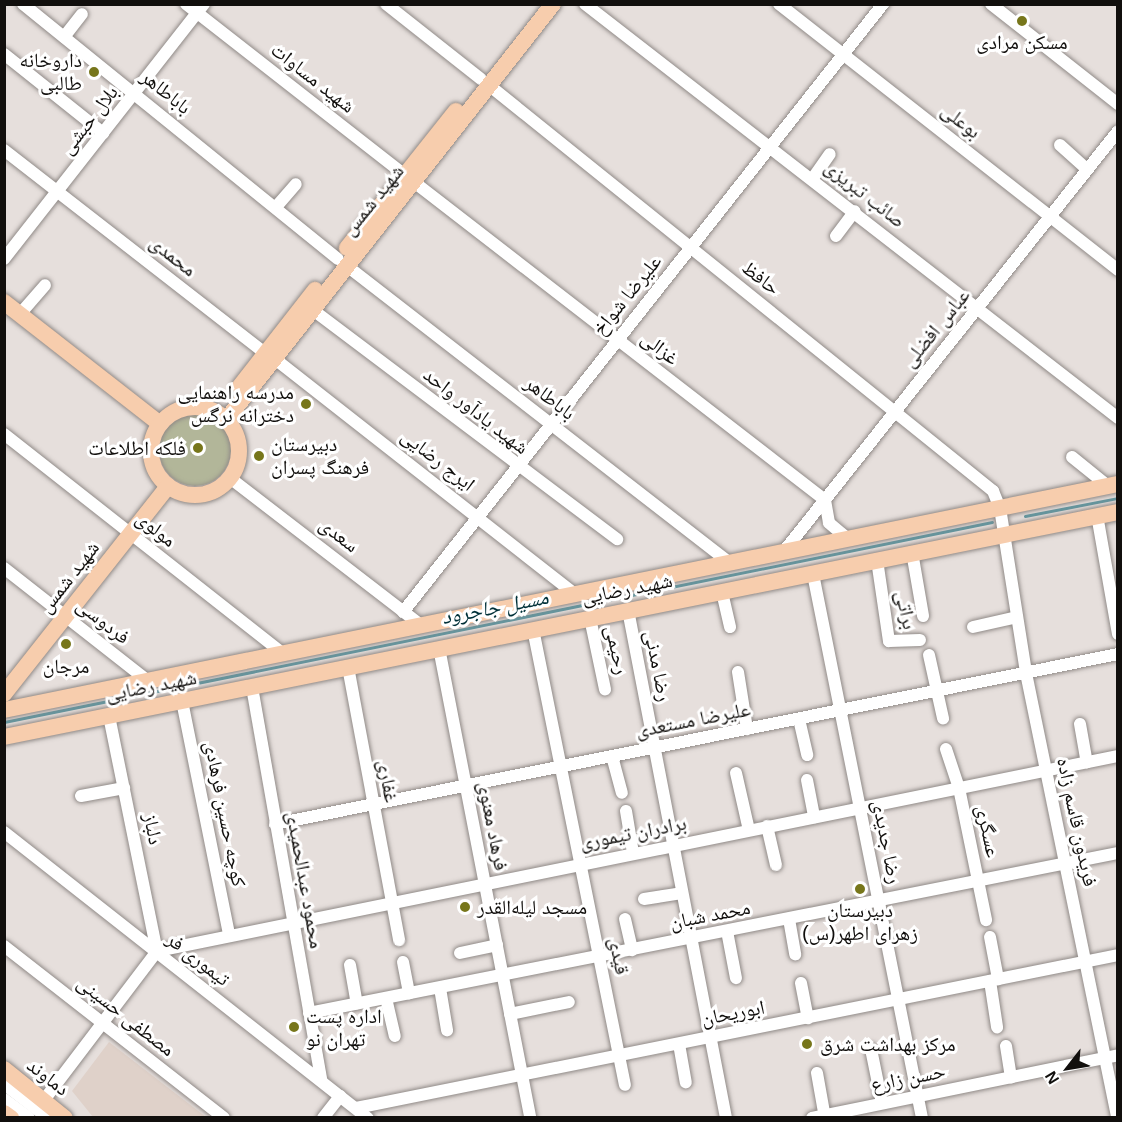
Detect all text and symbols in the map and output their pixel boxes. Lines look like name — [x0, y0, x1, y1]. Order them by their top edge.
marker: مسکن مرادی — [1015, 14, 1029, 28]
place label: مسکن مرادی — [976, 30, 1068, 54]
street label: شهید مساوات — [266, 38, 360, 118]
place label: داروخانه طالبی — [20, 48, 82, 95]
marker: داروخانه طالبی — [87, 65, 101, 79]
street label: باباطاهر — [136, 65, 196, 119]
street label: بلال حبشی — [55, 81, 123, 159]
street label: بوعلی — [936, 98, 986, 144]
street label: صائب تبریزی — [820, 155, 910, 233]
street label: شهید شمس — [337, 160, 409, 240]
street label: محمدی — [145, 230, 201, 282]
street label: علیرضا شواخ — [587, 250, 667, 340]
street label: حافظ — [737, 256, 785, 300]
street label: عباس افضلی — [897, 284, 975, 372]
street label: غزالی — [636, 326, 684, 370]
street label: شهید یادآور واحد — [419, 362, 533, 460]
street label: باباطاهر — [520, 371, 580, 425]
place label: مدرسه راهنمایی دخترانه نرگس — [178, 380, 294, 427]
marker: مدرسه راهنمایی دخترانه نرگس — [299, 397, 313, 411]
street label: ایرج رضایی — [396, 424, 480, 496]
place label: دبیرستان فرهنگ پسران — [271, 432, 369, 479]
place label: فلکه اطلاعات — [88, 436, 186, 460]
marker: فلکه اطلاعات — [191, 441, 205, 455]
marker: دبیرستان فرهنگ پسران — [252, 449, 266, 463]
street label: مولوی — [131, 506, 181, 552]
street label: سعدی — [315, 512, 363, 558]
street label: شهید شمس — [33, 536, 105, 618]
street label: شهید رضایی — [579, 568, 675, 610]
water label: مسیل جاجرود — [439, 584, 551, 630]
street label: براتی — [890, 588, 922, 632]
street label: فردوسی — [72, 593, 134, 649]
street label: رحیمی — [600, 623, 634, 677]
street label: رضا مدنی — [639, 628, 677, 704]
marker: مرجان — [59, 637, 73, 651]
place label: مرجان — [43, 654, 89, 678]
street label: شهید رضایی — [103, 665, 199, 707]
street label: علیرضا مستعدی — [634, 697, 752, 743]
street label: کوچه حسین فرهادی — [199, 739, 251, 889]
street label: فریدون قاسم زاده — [1052, 755, 1102, 889]
street label: غفاری — [372, 758, 404, 804]
street label: فرهاد معنوی — [473, 779, 513, 873]
street label: رضا جدیدی — [867, 798, 907, 886]
street label: عسگری — [971, 803, 1005, 859]
street label: محمود عبدالحمیدی — [281, 810, 329, 950]
street label: دلباز — [138, 811, 168, 847]
street label: برادران تیموری — [578, 811, 688, 855]
marker: دبیرستان زهرای اطهر(س) — [853, 882, 867, 896]
place label: مسجد لیله‌القدر — [477, 895, 587, 919]
street label: محمد شبان — [668, 895, 752, 935]
place label: دبیرستان زهرای اطهر(س) — [802, 898, 918, 945]
marker: مسجد لیله‌القدر — [458, 900, 472, 914]
street label: تیموری فر — [162, 927, 234, 991]
street label: قیدی — [604, 935, 634, 977]
street label: مصطفی حسینی — [72, 971, 180, 1061]
street label: ابوریحان — [699, 995, 767, 1031]
place label: اداره پست تهران نو — [306, 1004, 382, 1051]
marker: اداره پست تهران نو — [287, 1020, 301, 1034]
place label: مرکز بهداشت شرق — [820, 1032, 956, 1056]
marker: مرکز بهداشت شرق — [798, 1035, 816, 1053]
north arrow — [1038, 1038, 1098, 1098]
street label: دماوند — [22, 1053, 74, 1101]
street label: حسن زارع — [869, 1059, 947, 1097]
text: N — [1042, 1068, 1062, 1087]

